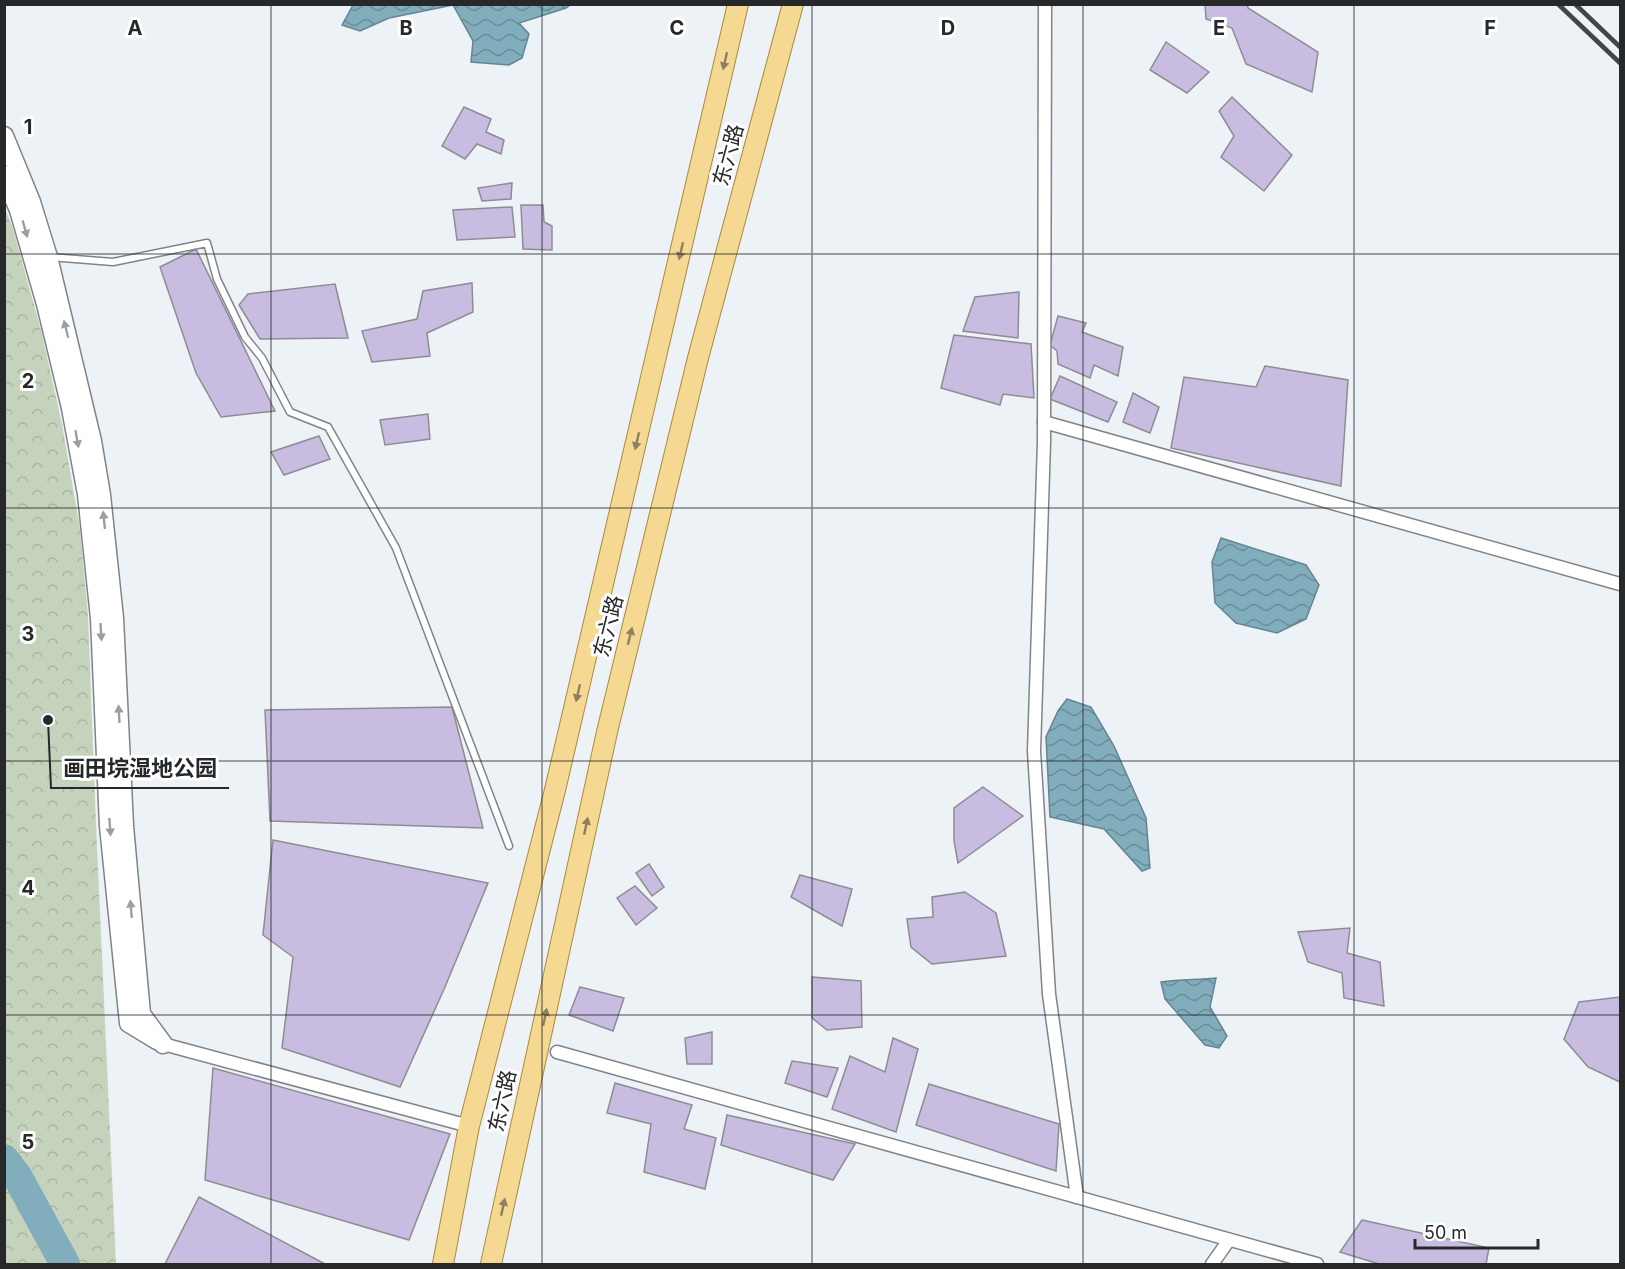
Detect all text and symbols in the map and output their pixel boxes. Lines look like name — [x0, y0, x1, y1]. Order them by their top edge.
text: A — [128, 16, 143, 40]
text: B — [399, 16, 413, 40]
text: C — [670, 16, 684, 40]
text: D — [941, 16, 955, 40]
text: E — [1213, 16, 1225, 40]
text: F — [1484, 16, 1496, 40]
one-way arrow — [720, 52, 730, 71]
text: 1 — [24, 115, 32, 139]
street label: 东六路 — [708, 121, 748, 189]
one-way arrow — [20, 220, 30, 239]
one-way arrow — [675, 242, 685, 261]
one-way arrow — [61, 320, 71, 338]
text: 2 — [22, 369, 34, 393]
one-way arrow — [73, 430, 82, 449]
one-way arrow — [631, 432, 641, 451]
one-way arrow — [99, 510, 109, 529]
street label: 东六路 — [588, 592, 628, 660]
text: 3 — [22, 622, 34, 646]
one-way arrow — [96, 623, 105, 642]
one-way arrow — [626, 627, 636, 645]
one-way arrow — [573, 683, 582, 702]
one-way arrow — [114, 705, 123, 724]
callout: 画田垸湿地公园 — [51, 748, 229, 788]
text: 画田垸湿地公园 — [63, 755, 217, 781]
one-way arrow — [582, 817, 592, 836]
one-way arrow — [105, 818, 115, 837]
text: 4 — [21, 876, 35, 900]
one-way arrow — [126, 899, 136, 918]
one-way arrow — [541, 1007, 550, 1026]
street label: 东六路 — [483, 1068, 521, 1134]
text: 5 — [22, 1130, 34, 1154]
one-way arrow — [499, 1198, 509, 1217]
scale bar — [1415, 1212, 1538, 1250]
text: 50 m — [1424, 1222, 1467, 1243]

